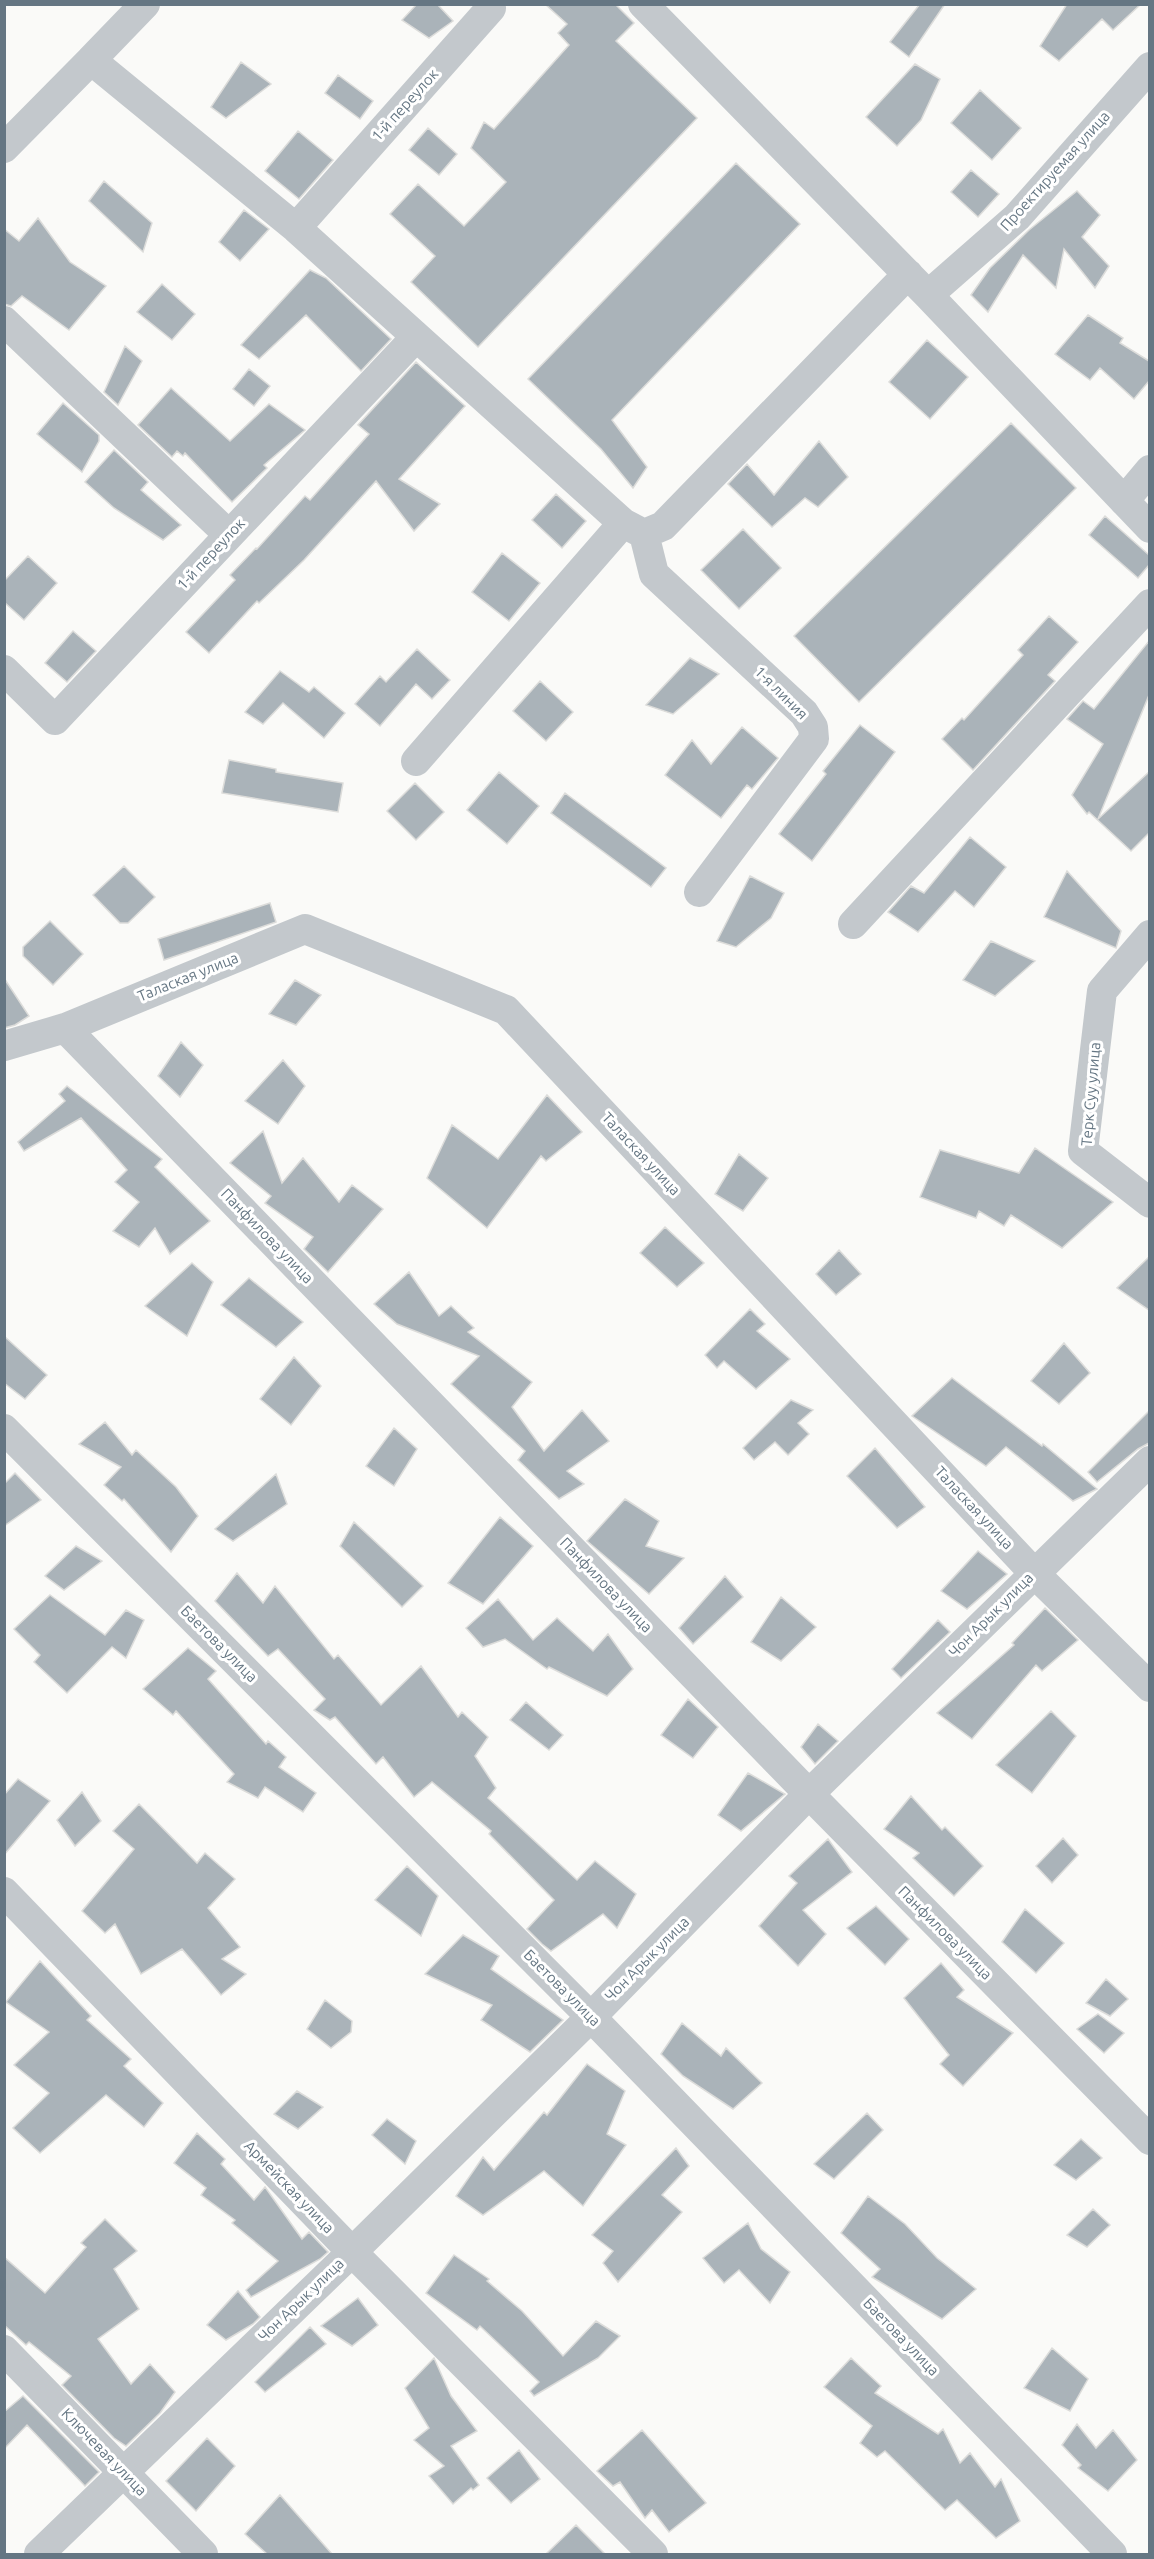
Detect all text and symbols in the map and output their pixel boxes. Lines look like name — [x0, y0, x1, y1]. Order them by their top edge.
street label: 1-й переулок — [368, 65, 442, 144]
street label: Проектируемая улица — [996, 107, 1113, 234]
street label: 1-й переулок — [173, 514, 248, 593]
street label: 1-я линия — [751, 663, 811, 723]
street label: Талаская улица — [135, 949, 241, 1004]
street label: Терк Суу улица — [1077, 1041, 1104, 1147]
street label: Талаская улица — [599, 1109, 684, 1199]
street label: Панфилова улица — [218, 1185, 317, 1287]
street label: Талаская улица — [932, 1463, 1017, 1553]
street label: Панфилова улица — [557, 1534, 656, 1636]
street label: Чон Арык улица — [945, 1569, 1036, 1660]
street label: Баетова улица — [178, 1602, 261, 1685]
street label: Панфилова улица — [895, 1882, 996, 1983]
street label: Чон Арык улица — [601, 1913, 692, 2004]
street label: Баетова улица — [521, 1946, 604, 2029]
street label: Армейская улица — [241, 2137, 338, 2236]
street label: Чон Арык улица — [254, 2255, 347, 2345]
street label: Баетова улица — [860, 2294, 943, 2379]
street label: Ключевая улица — [58, 2404, 150, 2499]

